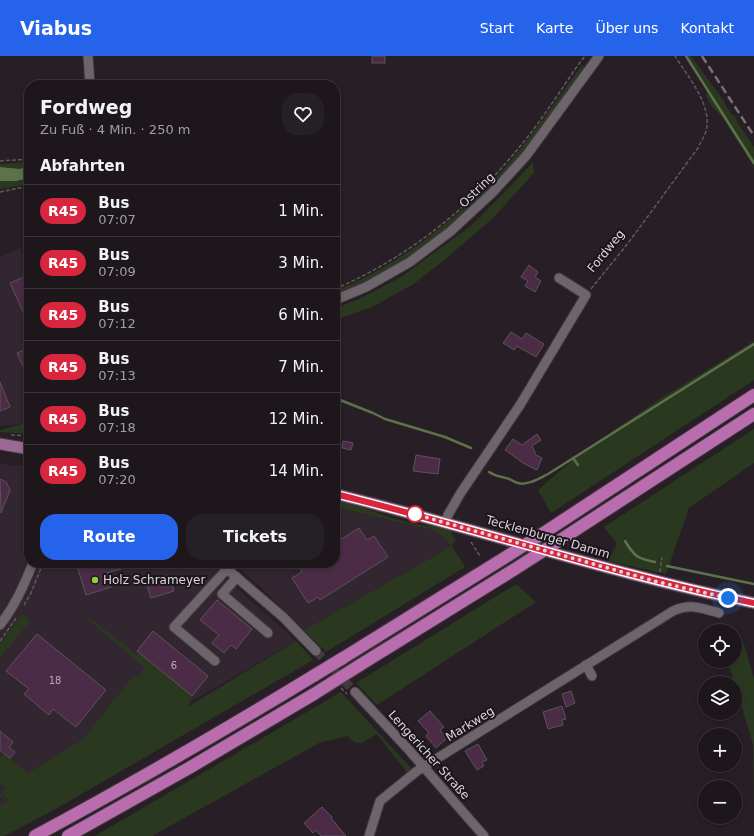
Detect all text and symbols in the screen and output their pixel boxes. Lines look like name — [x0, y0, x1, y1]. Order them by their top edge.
text: Viabus — [20, 17, 92, 39]
text: Start — [480, 20, 514, 36]
text: Karte — [536, 20, 573, 36]
text: Über uns — [595, 20, 658, 36]
text: Kontakt — [680, 20, 734, 36]
button: heart — [282, 93, 324, 135]
text: Fordweg — [40, 96, 132, 118]
text: Zu Fuß · 4 Min. · 250 m — [40, 122, 190, 137]
text: Abfahrten — [40, 157, 125, 175]
street label: Ostring — [456, 170, 498, 210]
text: Bus — [98, 194, 129, 212]
text: 1 Min. — [278, 202, 324, 220]
text: R45 — [48, 203, 78, 219]
text: 07:07 — [98, 212, 136, 227]
street label: Fordweg — [585, 227, 627, 275]
text: Bus — [98, 246, 129, 264]
text: 3 Min. — [278, 254, 324, 272]
text: R45 — [48, 255, 78, 271]
text: 07:09 — [98, 264, 136, 279]
text: Bus — [98, 298, 129, 316]
text: 6 Min. — [278, 306, 324, 324]
text: R45 — [48, 307, 78, 323]
text: 07:12 — [98, 316, 136, 331]
text: Bus — [98, 350, 129, 368]
text: 7 Min. — [278, 358, 324, 376]
text: R45 — [48, 359, 78, 375]
text: 07:13 — [98, 368, 136, 383]
text: Bus — [98, 402, 129, 420]
text: 12 Min. — [269, 410, 324, 428]
text: R45 — [48, 411, 78, 427]
text: 07:18 — [98, 420, 136, 435]
text: Bus — [98, 454, 129, 472]
text: 14 Min. — [269, 462, 324, 480]
text: R45 — [48, 463, 78, 479]
text: 07:20 — [98, 472, 136, 487]
unlabelled marker — [406, 505, 424, 523]
street label: Tecklenburger Damm — [483, 512, 612, 561]
button: Route — [40, 514, 178, 560]
button: Tickets — [186, 514, 324, 560]
place label: Holz Schrameyer — [103, 573, 205, 587]
marker: Holz Schrameyer — [90, 575, 100, 585]
your location — [718, 588, 738, 608]
map controls — [698, 624, 742, 824]
button: locate — [698, 624, 742, 668]
house number: 6 — [171, 660, 177, 671]
house number: 18 — [49, 675, 61, 686]
button: layers — [698, 676, 742, 720]
street label: Markweg — [443, 704, 497, 744]
street label: Lengericher Straße — [385, 708, 473, 802]
button: + — [698, 728, 742, 772]
button: − — [698, 780, 742, 824]

